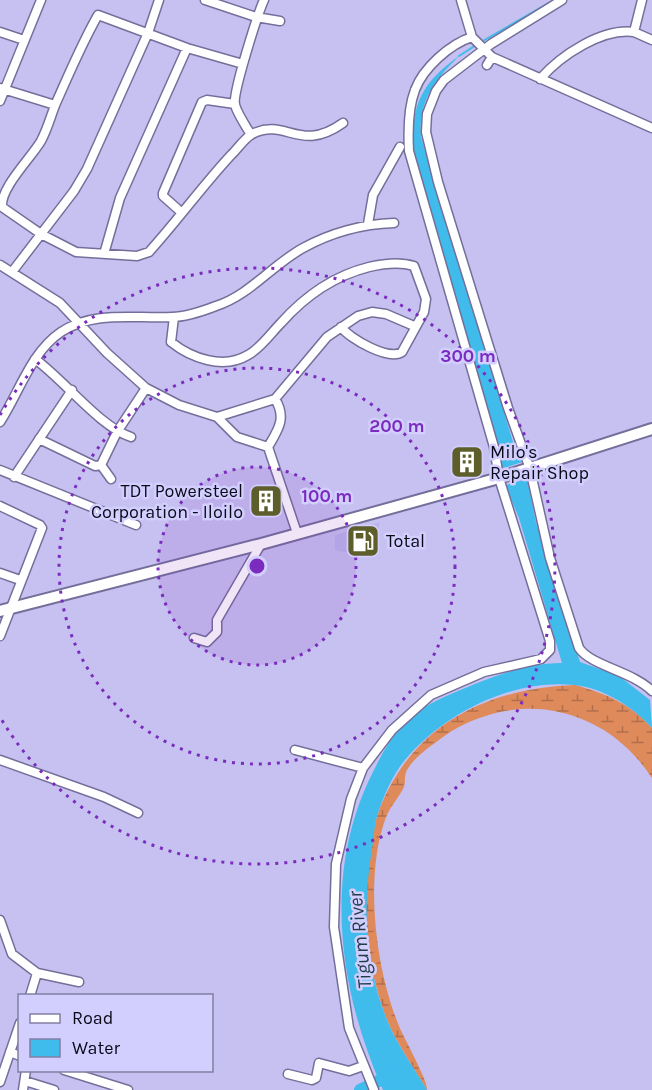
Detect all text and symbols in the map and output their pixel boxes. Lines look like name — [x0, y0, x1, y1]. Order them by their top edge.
text: 300 m — [440, 345, 496, 367]
text: 200 m — [369, 415, 425, 437]
place label: Milo's Repair Shop — [490, 441, 589, 484]
building icon: Milo's Repair Shop — [449, 444, 485, 480]
place label: TDT Powersteel Corporation - Iloilo — [91, 480, 243, 523]
building icon: TDT Powersteel Corporation - Iloilo — [248, 483, 284, 519]
text: 100 m — [302, 485, 352, 507]
fuel station icon: Total — [345, 523, 381, 559]
place label: Total — [386, 530, 425, 552]
centre of rings — [247, 556, 267, 576]
water label: Tigum River — [343, 889, 377, 990]
legend — [18, 994, 213, 1072]
text: Road — [72, 1007, 113, 1029]
text: Water — [72, 1037, 120, 1059]

